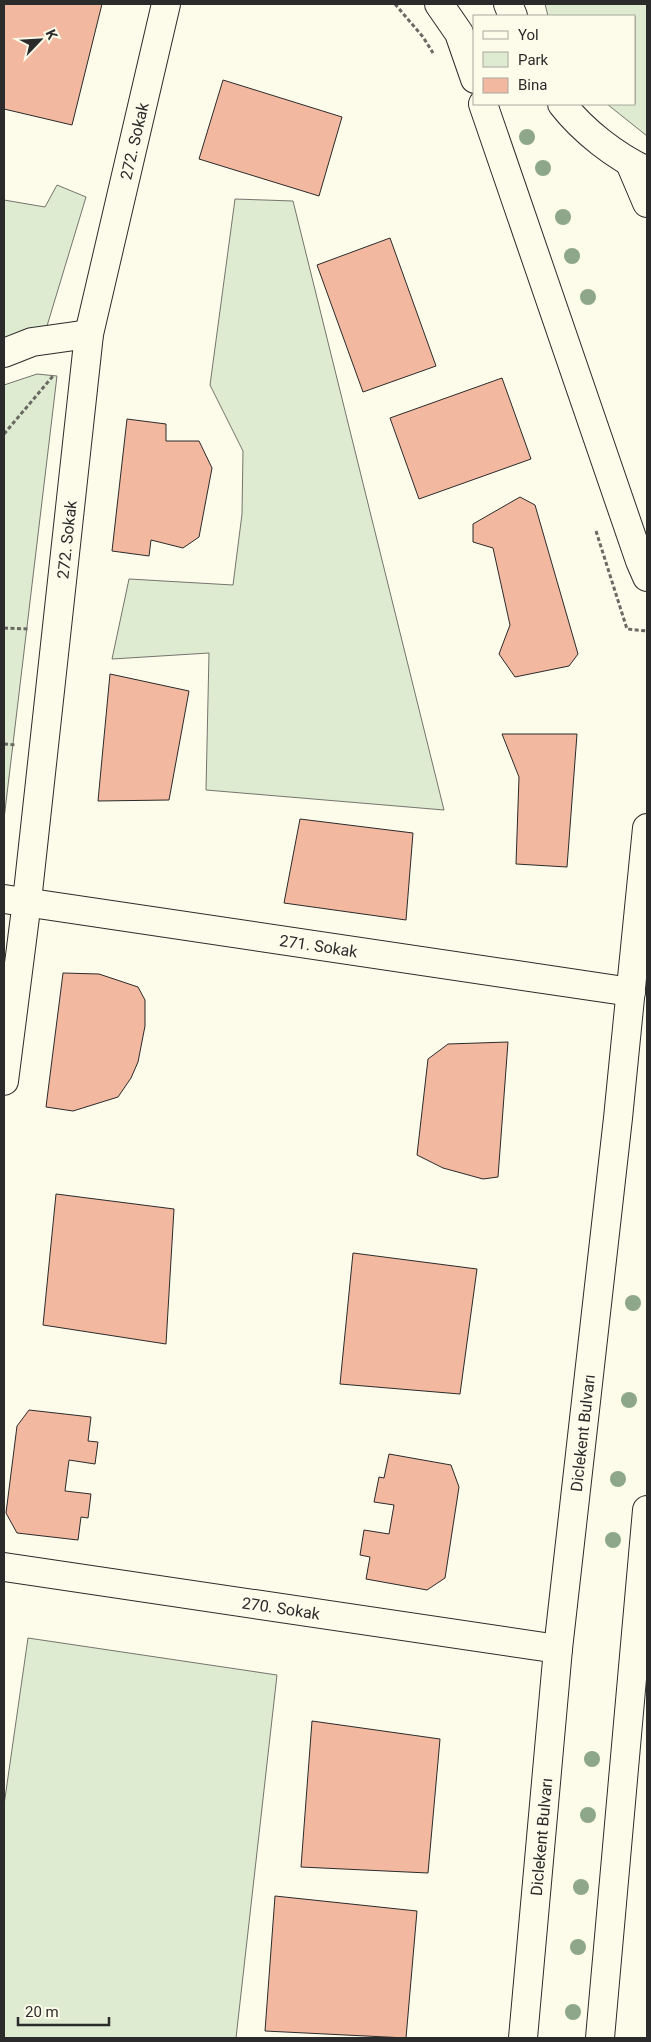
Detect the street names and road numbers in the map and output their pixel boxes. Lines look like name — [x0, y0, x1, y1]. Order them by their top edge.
street label: 272. Sokak — [116, 100, 153, 182]
street label: 272. Sokak — [53, 499, 81, 580]
street label: 271. Sokak — [278, 931, 360, 961]
street label: Diclekent Bulvarı — [567, 1373, 599, 1493]
street label: 270. Sokak — [241, 1593, 322, 1624]
street label: Diclekent Bulvarı — [527, 1777, 556, 1896]

